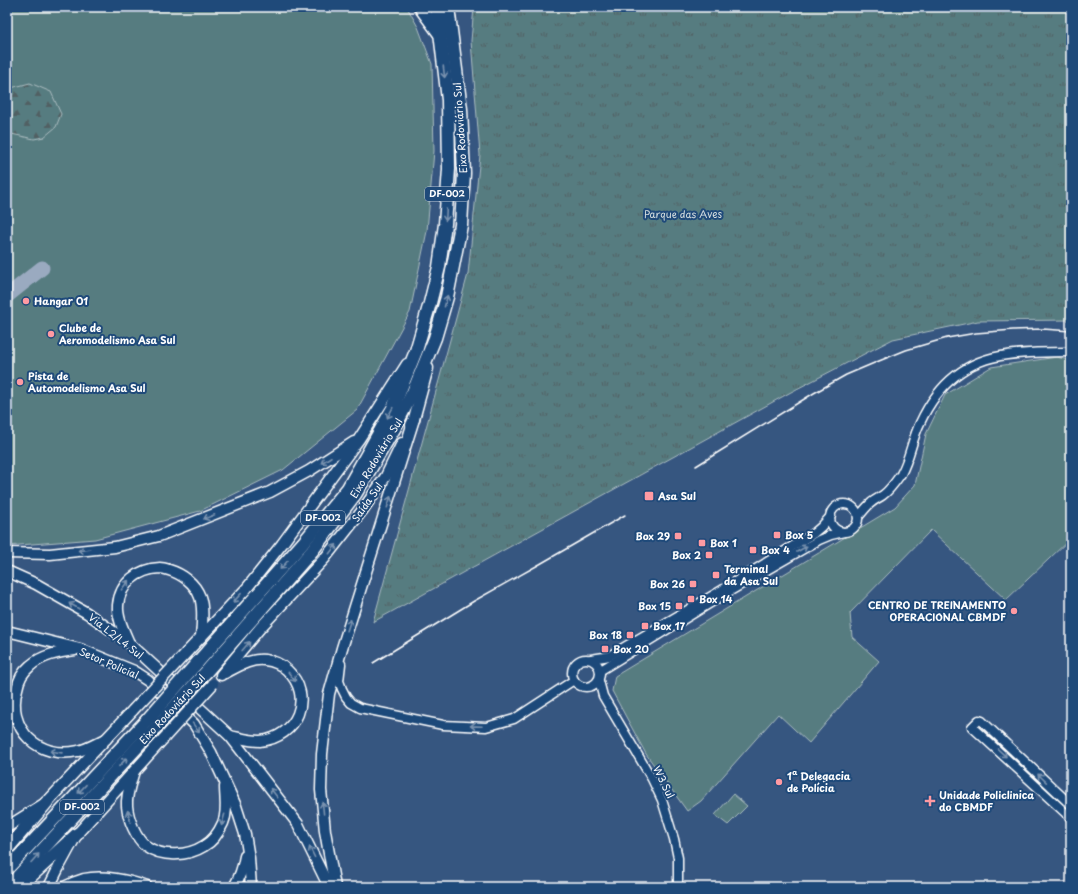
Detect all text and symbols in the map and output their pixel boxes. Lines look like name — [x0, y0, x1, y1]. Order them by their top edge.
one-way arrow — [440, 65, 448, 78]
street label: Eixo Rodoviário Sul — [449, 82, 470, 174]
road number: DF-002 — [425, 187, 469, 201]
park label: Parque das Aves — [644, 206, 723, 221]
one-way arrow — [442, 208, 449, 221]
place label: Hangar 01 — [34, 293, 88, 308]
one-way arrow — [443, 294, 450, 307]
marker: Hangar 01 — [21, 296, 31, 306]
place label: Clube de Aeromodelismo Asa Sul — [58, 320, 176, 347]
marker: Clube de Aeromodelismo Asa Sul — [46, 329, 56, 339]
place label: Pista de Automodelismo Asa Sul — [28, 368, 146, 395]
marker: Pista de Automodelismo Asa Sul — [15, 377, 25, 387]
one-way arrow — [386, 407, 393, 419]
street label: Eixo Rodoviário Sul — [346, 415, 406, 501]
one-way arrow — [320, 457, 332, 465]
street label: Saída Sul — [348, 479, 386, 524]
place label: Asa Sul — [657, 488, 696, 503]
marker: Asa Sul — [643, 490, 655, 502]
one-way arrow — [385, 496, 393, 508]
road number: DF-002 — [301, 511, 345, 525]
one-way arrow — [204, 513, 216, 521]
place label: Box 5 — [785, 527, 813, 542]
place label: Box 29 — [636, 528, 670, 543]
marker: Box 5 — [772, 530, 782, 540]
marker: Box 29 — [673, 531, 683, 541]
place label: Box 1 — [710, 535, 737, 550]
marker: Box 1 — [697, 538, 707, 548]
place label: Box 4 — [761, 542, 790, 557]
one-way arrow — [328, 543, 337, 554]
marker: Box 4 — [748, 545, 758, 555]
one-way arrow — [796, 545, 808, 553]
one-way arrow — [78, 547, 91, 554]
place label: Box 2 — [672, 547, 701, 562]
marker: Box 2 — [704, 550, 714, 560]
one-way arrow — [279, 560, 289, 570]
place label: Terminal da Asa Sul — [724, 561, 778, 588]
marker: Terminal da Asa Sul — [711, 570, 721, 580]
place label: Box 26 — [650, 576, 685, 591]
marker: Box 26 — [688, 579, 698, 589]
one-way arrow — [121, 580, 130, 591]
place label: Box 14 — [699, 591, 733, 606]
one-way arrow — [232, 593, 242, 603]
marker: Box 14 — [686, 594, 696, 604]
place label: CENTRO DE TREINAMENTO OPERACIONAL CBMDF — [868, 597, 1006, 624]
place label: Box 15 — [638, 598, 671, 613]
one-way arrow — [68, 601, 80, 609]
marker: Box 15 — [674, 601, 684, 611]
marker: CENTRO DE TREINAMENTO OPERACIONAL CBMDF — [1009, 606, 1019, 616]
street label: Via L2/L4 Sul — [86, 609, 147, 662]
place label: Box 17 — [653, 618, 686, 633]
one-way arrow — [346, 619, 353, 632]
marker: Box 17 — [640, 621, 650, 631]
place label: Box 18 — [589, 627, 622, 642]
marker: Box 18 — [625, 630, 635, 640]
one-way arrow — [241, 640, 250, 651]
place label: Box 20 — [613, 641, 649, 656]
street label: Setor Policial — [77, 643, 142, 682]
marker: Box 20 — [600, 644, 610, 654]
street label: Eixo Rodoviário Sul — [135, 670, 208, 747]
one-way arrow — [288, 671, 297, 682]
one-way arrow — [192, 723, 200, 734]
one-way arrow — [470, 723, 483, 730]
one-way arrow — [50, 748, 63, 756]
one-way arrow — [996, 748, 1006, 757]
one-way arrow — [118, 757, 127, 767]
street label: W3 Sul — [650, 763, 679, 801]
place label: 1ª Delegacia de Polícia — [787, 768, 851, 795]
one-way arrow — [1037, 773, 1047, 783]
marker: 1ª Delegacia de Polícia — [774, 777, 784, 787]
one-way arrow — [77, 784, 87, 794]
place label: Unidade Policlinica do CBMDF — [939, 787, 1034, 814]
one-way arrow — [270, 788, 279, 799]
marker: Unidade Policlinica do CBMDF — [924, 795, 936, 807]
road number: DF-002 — [60, 800, 104, 814]
one-way arrow — [319, 802, 327, 815]
one-way arrow — [125, 809, 132, 822]
one-way arrow — [219, 813, 226, 826]
one-way arrow — [308, 847, 315, 859]
one-way arrow — [30, 853, 39, 863]

